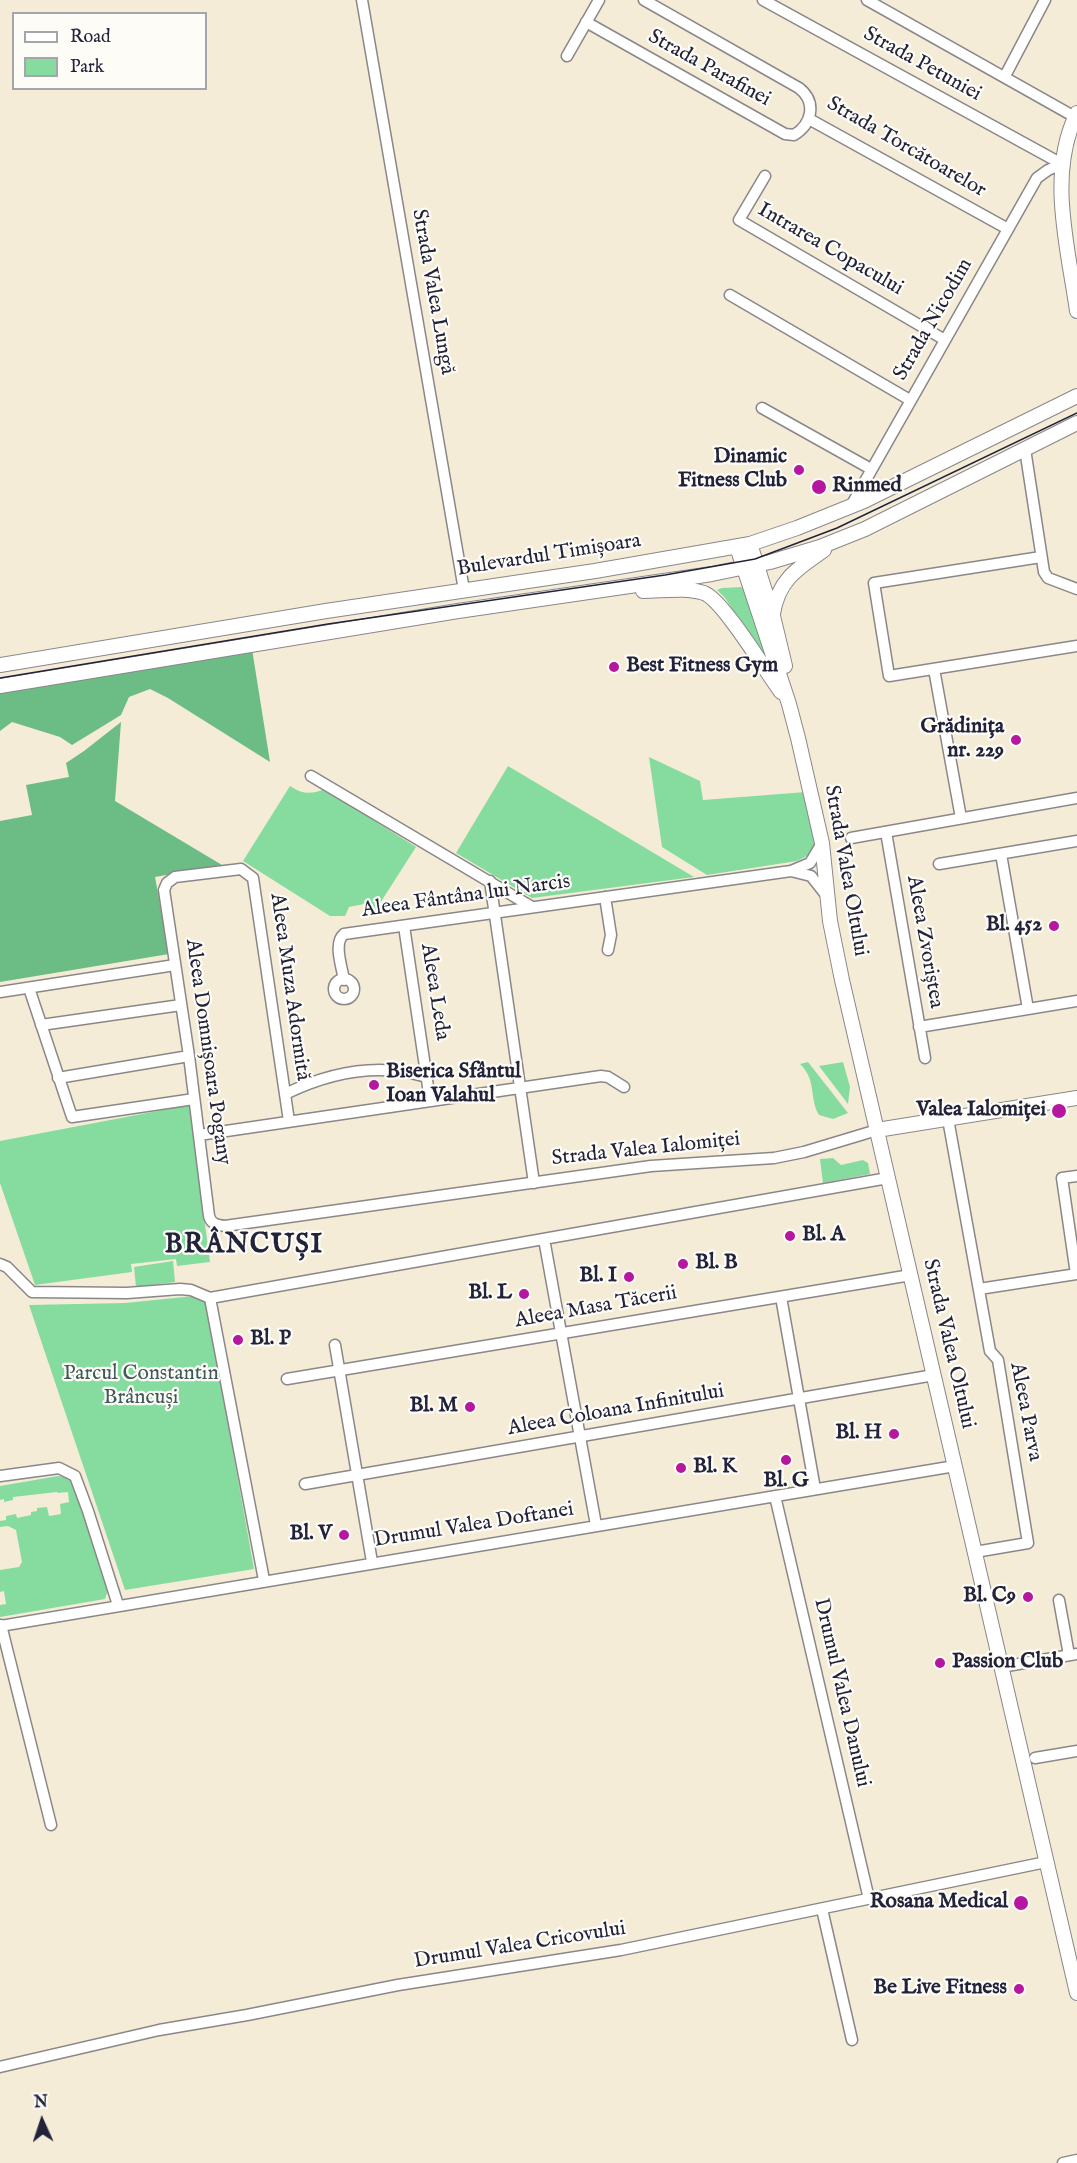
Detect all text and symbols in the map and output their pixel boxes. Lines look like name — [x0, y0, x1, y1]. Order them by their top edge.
legend — [12, 12, 207, 90]
street label: Strada Petuniei — [859, 22, 985, 108]
street label: Strada Parafinei — [643, 25, 775, 113]
text: Road — [70, 26, 111, 49]
text: Park — [70, 56, 104, 79]
street label: Strada Torcătoarelor — [822, 92, 990, 204]
street label: Intrarea Copacului — [753, 198, 907, 302]
street label: Strada Valea Lungă — [405, 207, 459, 377]
street label: Strada Nicodim — [889, 255, 979, 385]
place label: Dinamic Fitness Club — [678, 445, 787, 495]
marker: Dinamic Fitness Club — [792, 463, 806, 477]
place label: Rinmed — [832, 474, 902, 500]
marker: Rinmed — [810, 478, 828, 496]
street label: Bulevardul Timișoara — [455, 529, 643, 583]
place label: Best Fitness Gym — [626, 654, 778, 680]
marker: Best Fitness Gym — [607, 660, 621, 674]
place label: Grădinița nr. 229 — [921, 715, 1004, 765]
marker: Grădinița nr. 229 — [1009, 733, 1023, 747]
street label: Strada Valea Oltului — [818, 783, 872, 959]
street label: Aleea Fântâna lui Narcis — [360, 870, 572, 924]
street label: Aleea Zvoriștea — [900, 874, 948, 1010]
street label: Aleea Muza Adormită — [263, 892, 315, 1082]
place label: Bl. 452 — [986, 913, 1042, 939]
marker: Bl. 452 — [1047, 919, 1061, 933]
street label: Aleea Domnișoara Pogany — [179, 937, 235, 1167]
street label: Aleea Leda — [414, 942, 454, 1042]
place label: Biserica Sfântul Ioan Valahul — [386, 1060, 521, 1110]
marker: Biserica Sfântul Ioan Valahul — [367, 1078, 381, 1092]
place label: Valea Ialomiței — [916, 1098, 1046, 1124]
marker: Valea Ialomiței — [1050, 1102, 1068, 1120]
street label: Strada Valea Ialomiței — [551, 1128, 741, 1172]
place label: Bl. A — [802, 1223, 845, 1249]
marker: Bl. A — [783, 1229, 797, 1243]
district label: BRÂNCUȘI — [165, 1230, 323, 1262]
place label: Bl. B — [695, 1251, 738, 1277]
marker: Bl. B — [676, 1257, 690, 1271]
street label: Strada Valea Oltului — [916, 1257, 980, 1431]
place label: Bl. I — [579, 1264, 617, 1290]
marker: Bl. I — [622, 1270, 636, 1284]
place label: Bl. L — [468, 1281, 512, 1307]
street label: Aleea Masa Tăcerii — [513, 1281, 679, 1335]
marker: Bl. L — [517, 1287, 531, 1301]
place label: Bl. P — [250, 1327, 291, 1353]
marker: Bl. P — [231, 1333, 245, 1347]
street label: Aleea Parva — [1003, 1361, 1047, 1463]
park label: Parcul Constantin Brâncuși — [63, 1362, 219, 1412]
street label: Aleea Coloana Infinitului — [506, 1380, 726, 1442]
place label: Bl. M — [410, 1394, 458, 1420]
marker: Bl. M — [463, 1400, 477, 1414]
place label: Bl. H — [835, 1421, 882, 1447]
marker: Bl. H — [887, 1427, 901, 1441]
marker: Bl. G — [779, 1453, 793, 1467]
place label: Bl. K — [693, 1455, 737, 1481]
marker: Bl. K — [674, 1461, 688, 1475]
place label: Bl. G — [763, 1469, 809, 1495]
street label: Drumul Valea Doftanei — [372, 1498, 576, 1554]
place label: Bl. V — [290, 1522, 332, 1548]
marker: Bl. V — [337, 1528, 351, 1542]
place label: Bl. C9 — [963, 1584, 1016, 1610]
marker: Bl. C9 — [1021, 1590, 1035, 1604]
street label: Drumul Valea Danului — [807, 1596, 875, 1790]
place label: Passion Club — [952, 1650, 1063, 1676]
marker: Passion Club — [933, 1656, 947, 1670]
place label: Rosana Medical — [870, 1890, 1008, 1916]
marker: Rosana Medical — [1012, 1894, 1030, 1912]
street label: Drumul Valea Cricovului — [412, 1917, 628, 1975]
place label: Be Live Fitness — [873, 1976, 1007, 2002]
marker: Be Live Fitness — [1012, 1982, 1026, 1996]
north arrow — [12, 2091, 72, 2151]
text: N — [34, 2093, 48, 2113]

